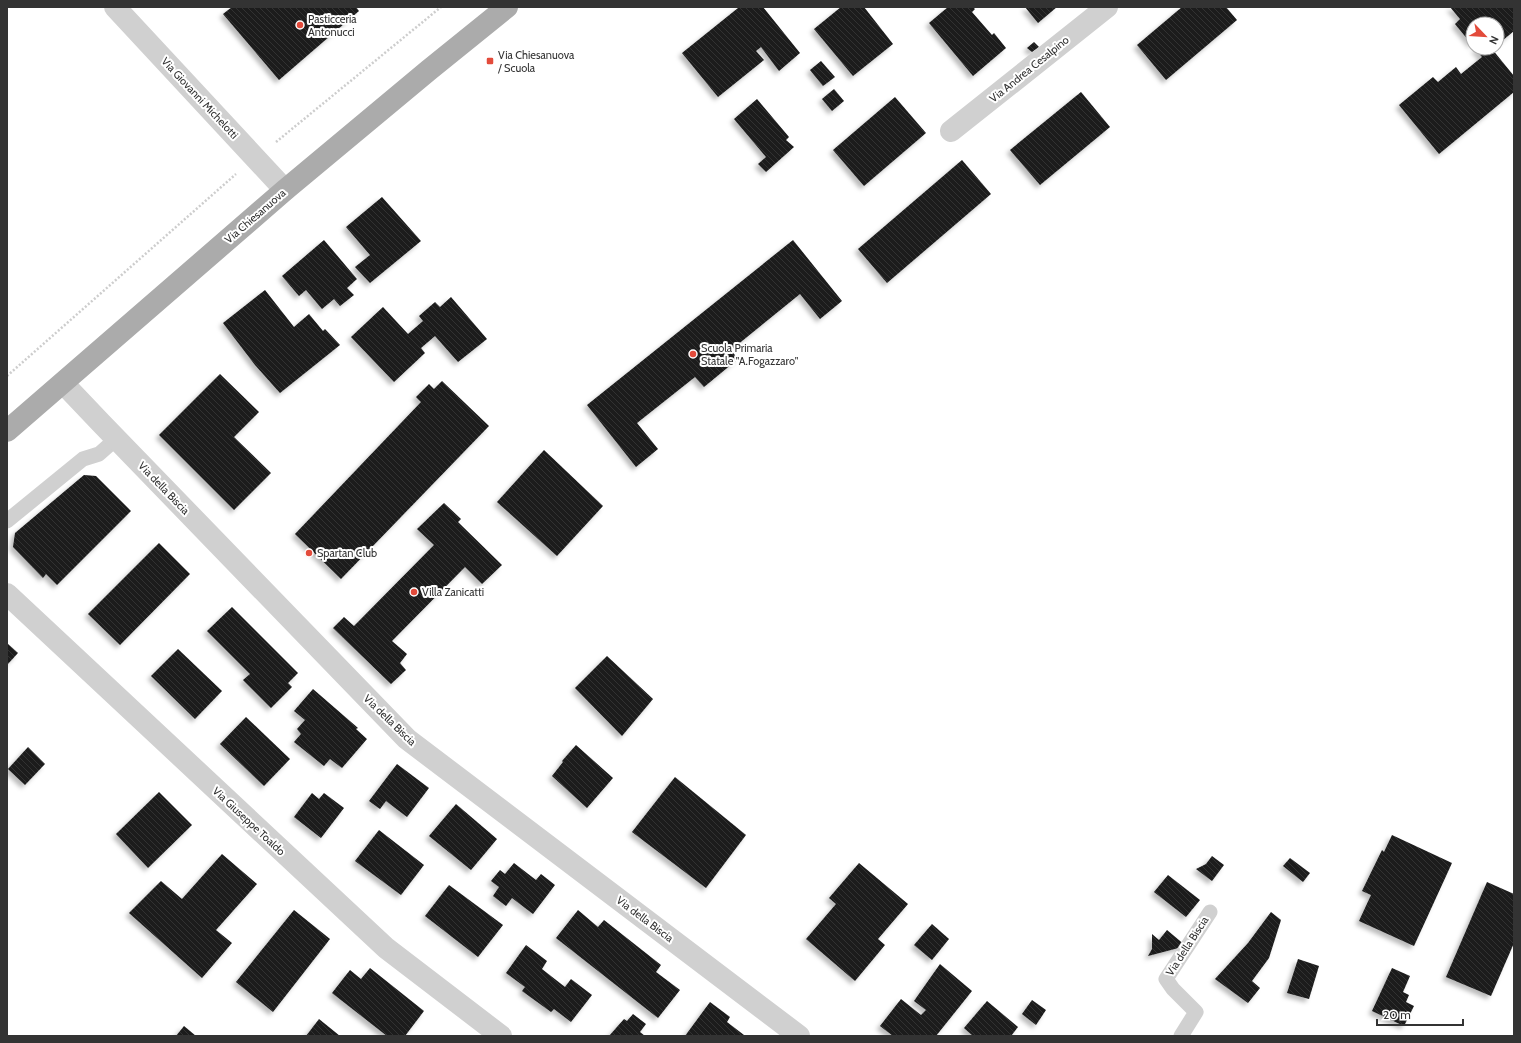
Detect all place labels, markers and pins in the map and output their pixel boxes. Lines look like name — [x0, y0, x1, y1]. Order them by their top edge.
place label: Pasticceria Antonucci — [308, 12, 357, 39]
marker: Pasticceria Antonucci — [295, 20, 305, 30]
place label: Via Chiesanuova / Scuola — [497, 48, 575, 75]
marker: Via Chiesanuova / Scuola — [485, 56, 495, 66]
place label: Scuola Primaria Statale "A.Fogazzaro" — [701, 341, 799, 368]
marker: Scuola Primaria Statale "A.Fogazzaro" — [688, 349, 698, 359]
place label: Spartan Club — [317, 546, 377, 560]
marker: Spartan Club — [304, 548, 314, 558]
place label: Villa Zanicatti — [422, 585, 484, 599]
marker: Villa Zanicatti — [409, 587, 419, 597]

